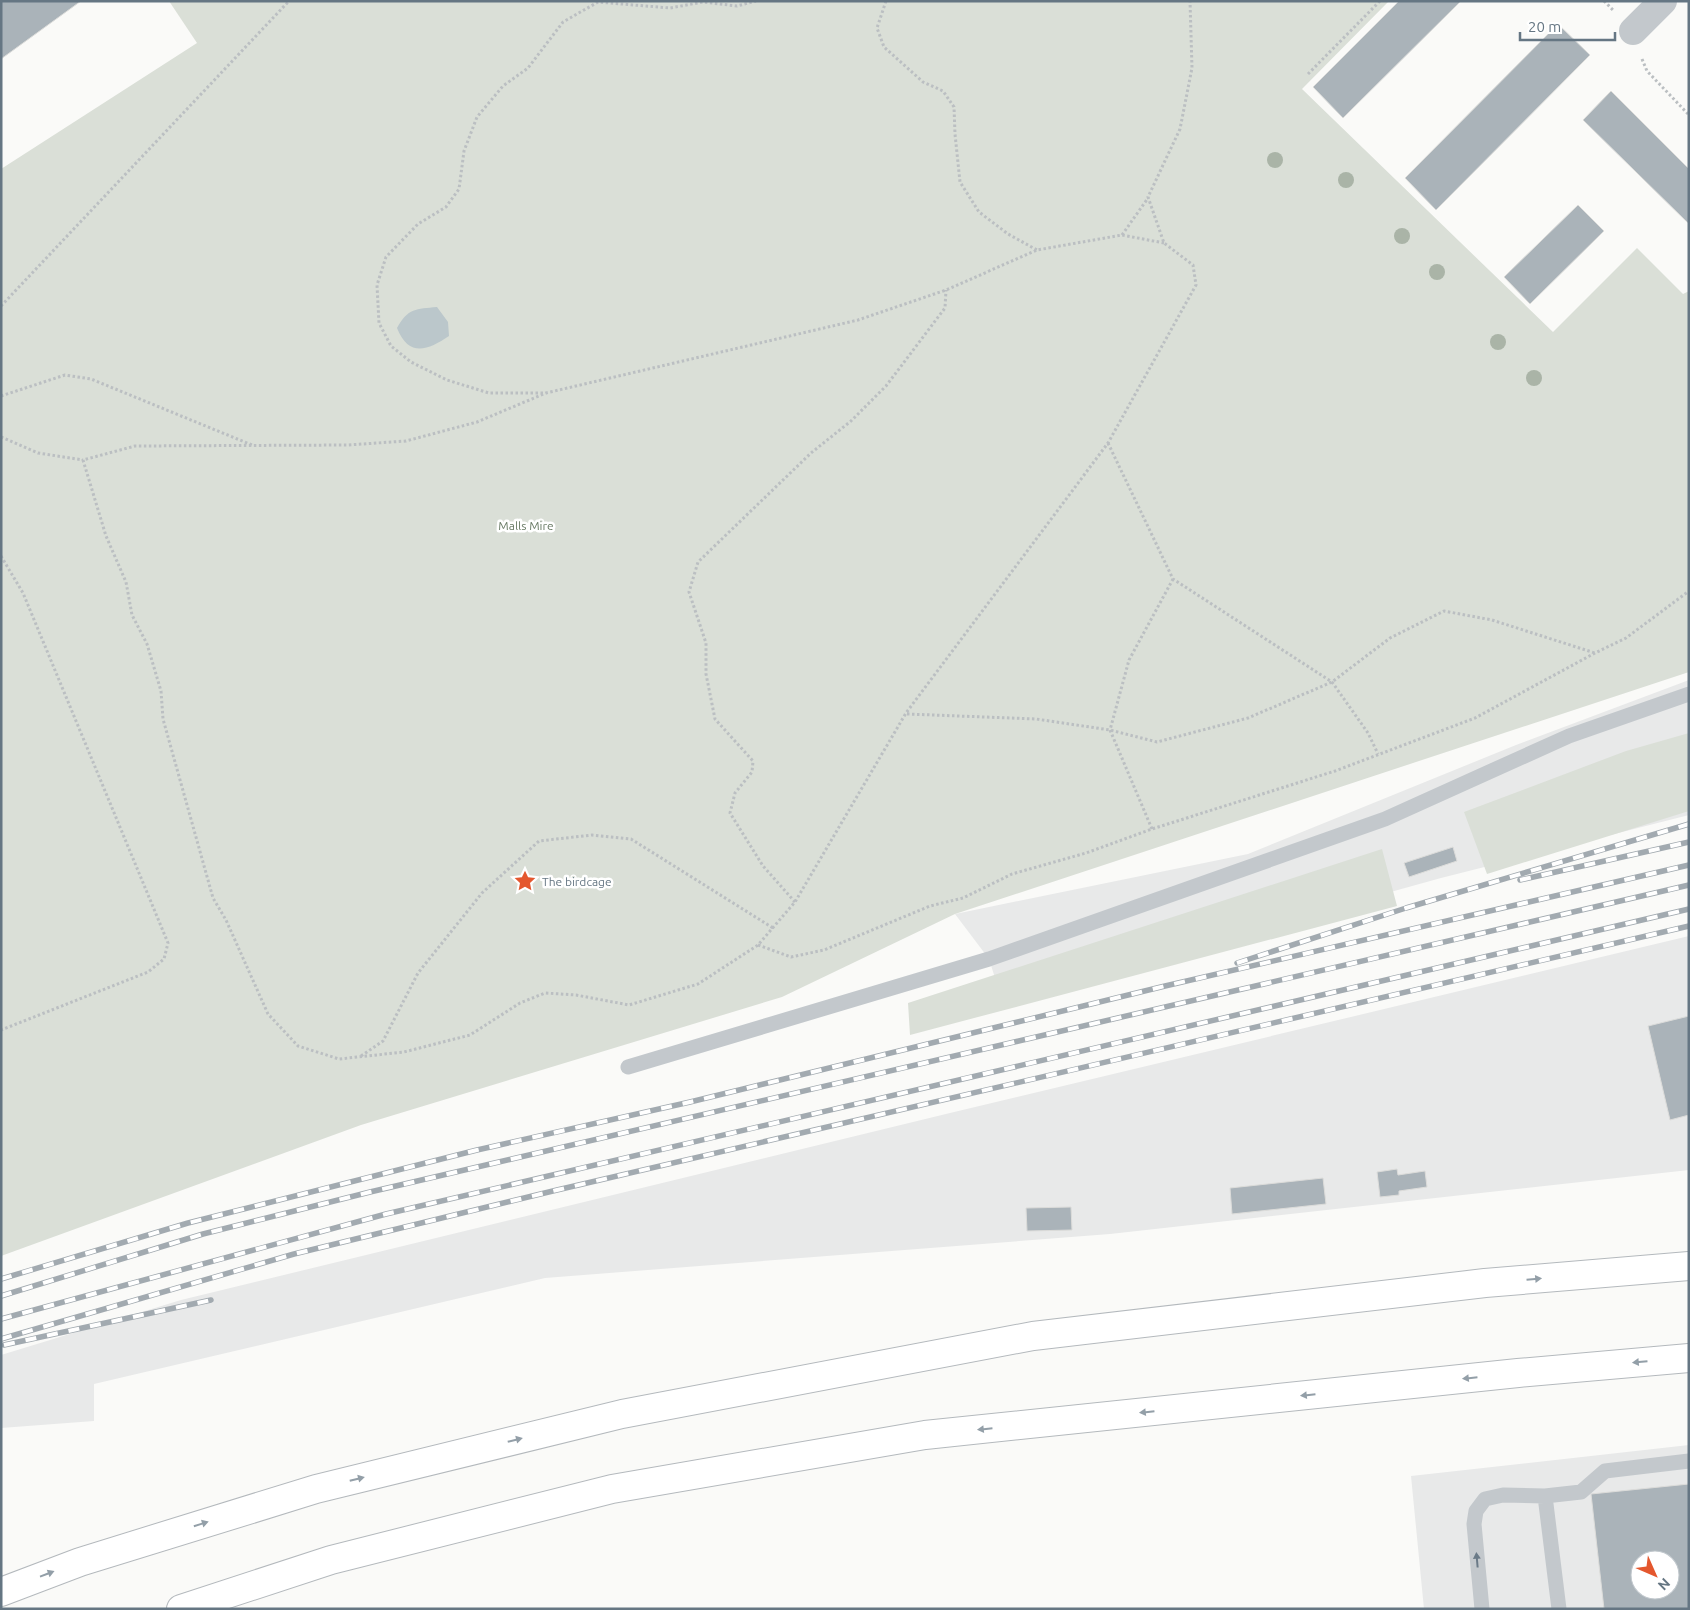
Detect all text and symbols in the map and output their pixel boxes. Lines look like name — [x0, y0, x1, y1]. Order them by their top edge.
scale bar — [1520, 10, 1615, 42]
text: 20 m — [1528, 18, 1561, 35]
park label: Malls Mire — [498, 519, 554, 532]
place icon: The birdcage — [512, 868, 538, 894]
place label: The birdcage — [542, 875, 612, 888]
one-way arrow — [1526, 1275, 1542, 1283]
one-way arrow — [1632, 1359, 1648, 1367]
one-way arrow — [1462, 1374, 1478, 1382]
one-way arrow — [1300, 1391, 1316, 1399]
one-way arrow — [1138, 1408, 1154, 1416]
one-way arrow — [977, 1425, 993, 1433]
one-way arrow — [508, 1436, 523, 1444]
one-way arrow — [350, 1475, 365, 1483]
one-way arrow — [194, 1520, 209, 1528]
north arrow — [1630, 1550, 1680, 1600]
one-way arrow — [1473, 1552, 1481, 1568]
one-way arrow — [40, 1570, 54, 1578]
text: N — [1655, 1575, 1674, 1594]

